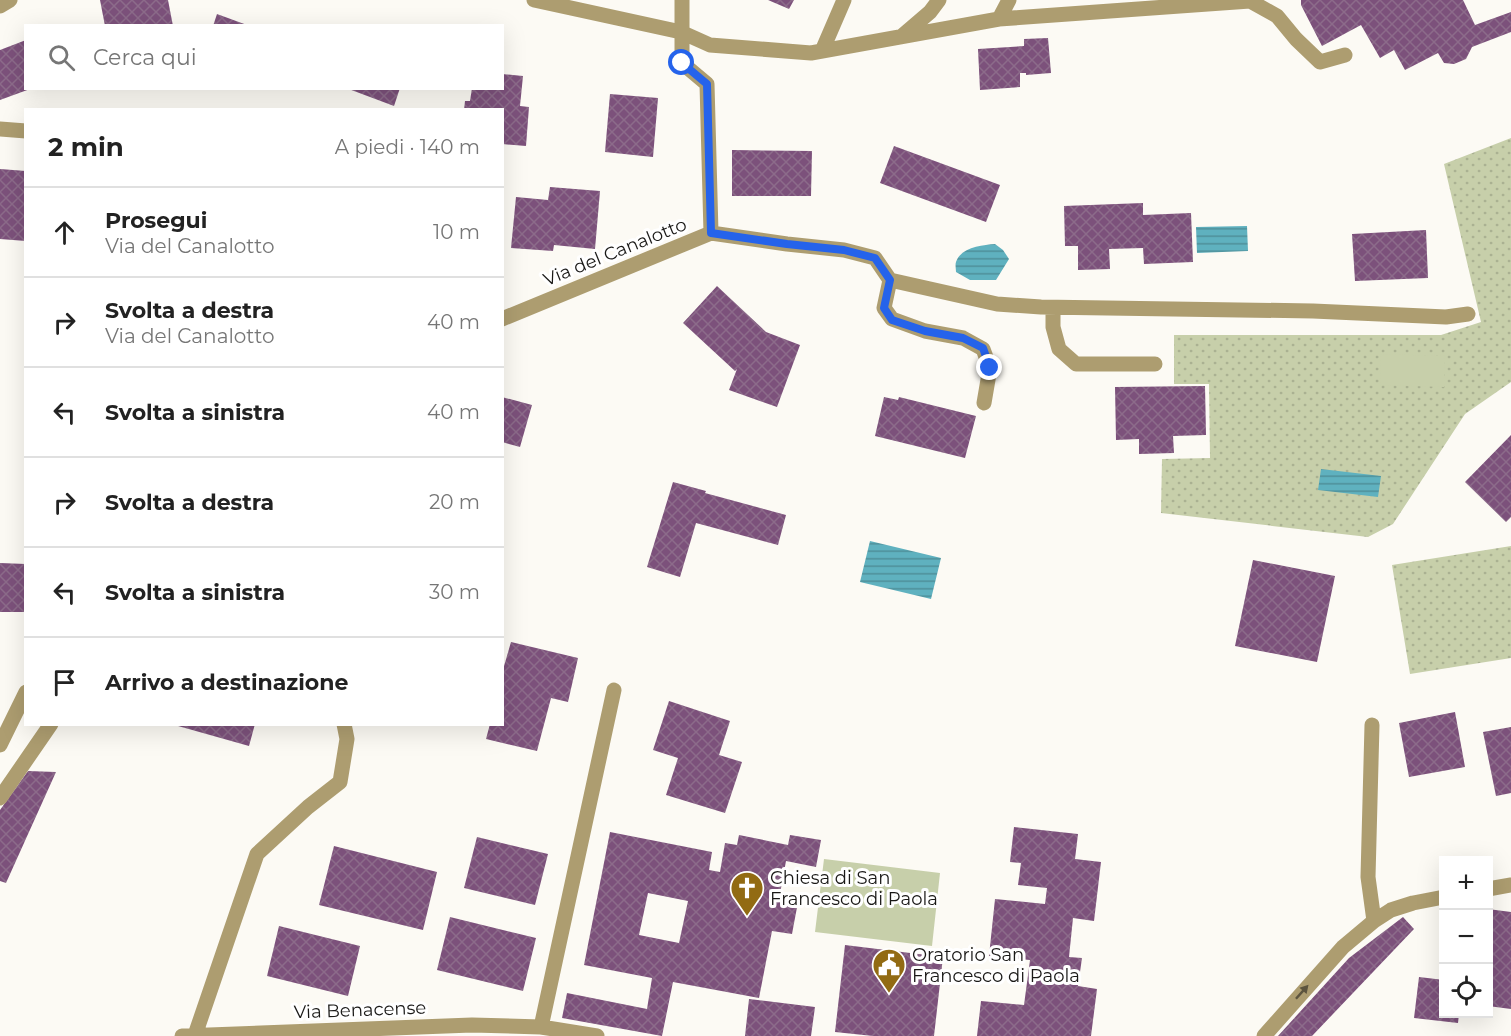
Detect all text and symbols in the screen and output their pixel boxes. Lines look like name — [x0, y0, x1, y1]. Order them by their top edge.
search box — [24, 24, 504, 90]
icon: search — [45, 41, 78, 74]
text: Cerca qui — [93, 44, 197, 71]
route start — [668, 49, 694, 75]
text: 2 min — [48, 131, 124, 163]
text: A piedi · 140 m — [335, 135, 480, 159]
text: Prosegui — [105, 207, 207, 234]
street label: Via del Canalotto — [540, 213, 690, 291]
icon: ahead — [48, 216, 81, 249]
text: 10 m — [433, 220, 480, 244]
text: Via del Canalotto — [105, 234, 274, 258]
text: Svolta a destra — [105, 297, 274, 324]
icon: right — [48, 306, 81, 339]
text: 40 m — [427, 310, 480, 334]
text: Via del Canalotto — [105, 324, 274, 348]
route end — [976, 354, 1002, 380]
icon: left — [48, 396, 81, 429]
text: Svolta a sinistra — [105, 399, 285, 426]
text: 40 m — [427, 400, 480, 424]
icon: right — [48, 486, 81, 519]
text: Svolta a destra — [105, 489, 274, 516]
text: 20 m — [429, 490, 480, 514]
icon: left — [48, 576, 81, 609]
text: Svolta a sinistra — [105, 579, 285, 606]
text: 30 m — [429, 580, 480, 604]
icon: arrive — [48, 666, 81, 699]
text: Arrivo a destinazione — [105, 669, 348, 696]
map controls — [1439, 856, 1493, 1018]
button: + — [1439, 856, 1493, 910]
place label: Chiesa di San Francesco di Paola — [770, 867, 938, 910]
church icon: Chiesa di San Francesco di Paola — [729, 870, 765, 917]
button: − — [1439, 910, 1493, 964]
place label: Oratorio San Francesco di Paola — [912, 944, 1080, 987]
public building icon: Oratorio San Francesco di Paola — [871, 947, 907, 994]
button: locate — [1439, 964, 1493, 1018]
one-way arrow — [1295, 985, 1308, 1000]
street label: Via Benacense — [293, 997, 427, 1023]

